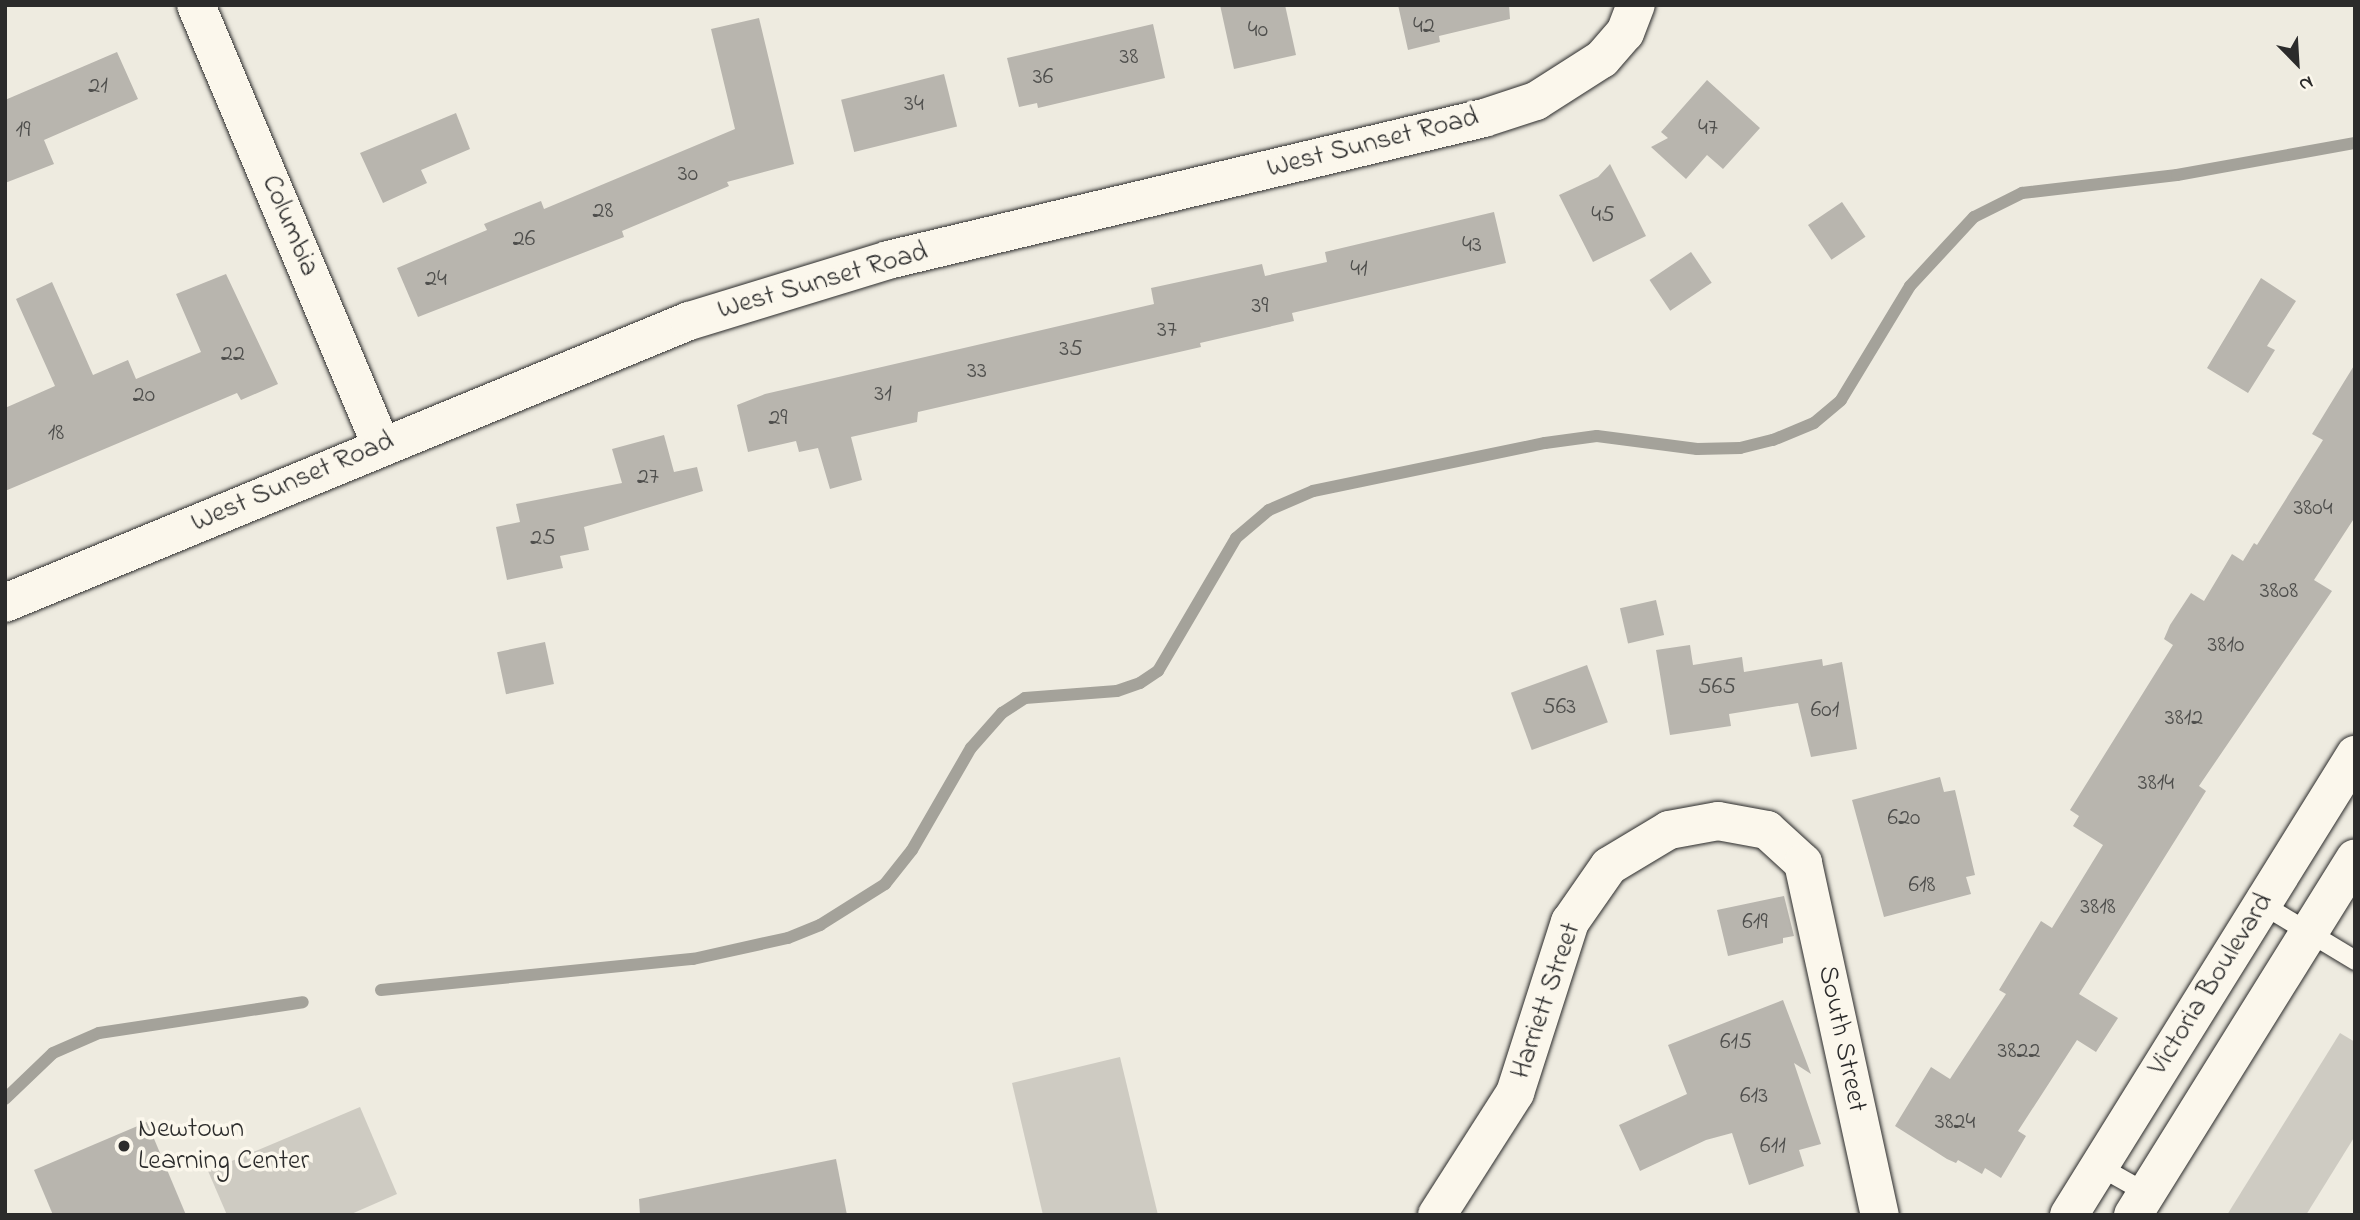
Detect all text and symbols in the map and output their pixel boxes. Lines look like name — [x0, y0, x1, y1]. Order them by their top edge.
house number: 42 — [1413, 13, 1435, 41]
house number: 40 — [1248, 17, 1268, 45]
north arrow — [2262, 28, 2332, 98]
house number: 38 — [1120, 44, 1138, 72]
house number: 36 — [1033, 64, 1053, 92]
text: N — [2294, 68, 2317, 98]
house number: 21 — [88, 73, 108, 101]
house number: 34 — [904, 91, 924, 119]
street label: West Sunset Road — [1264, 101, 1482, 187]
house number: 47 — [1698, 115, 1718, 143]
house number: 19 — [16, 117, 30, 145]
house number: 30 — [678, 161, 698, 189]
street label: Columbia — [253, 170, 325, 282]
house number: 28 — [593, 198, 613, 226]
house number: 45 — [1591, 202, 1615, 230]
house number: 26 — [513, 226, 535, 254]
house number: 43 — [1462, 232, 1482, 260]
street label: West Sunset Road — [714, 236, 932, 328]
house number: 41 — [1350, 256, 1368, 284]
house number: 24 — [425, 266, 447, 294]
house number: 39 — [1251, 293, 1269, 321]
house number: 37 — [1157, 317, 1177, 345]
house number: 35 — [1059, 336, 1083, 364]
house number: 22 — [221, 341, 245, 369]
house number: 33 — [967, 358, 987, 386]
house number: 31 — [874, 381, 892, 409]
house number: 20 — [133, 382, 155, 410]
house number: 29 — [768, 405, 788, 433]
house number: 18 — [48, 420, 64, 448]
street label: West Sunset Road — [187, 425, 399, 541]
house number: 27 — [637, 464, 659, 492]
house number: 3804 — [2293, 495, 2333, 523]
house number: 25 — [530, 525, 556, 553]
house number: 3808 — [2260, 578, 2298, 606]
house number: 3810 — [2208, 632, 2244, 660]
house number: 565 — [1698, 674, 1736, 702]
house number: 563 — [1542, 694, 1576, 722]
house number: 601 — [1811, 697, 1839, 725]
house number: 3812 — [2165, 705, 2203, 733]
house number: 3814 — [2138, 770, 2174, 798]
house number: 620 — [1888, 805, 1920, 833]
house number: 618 — [1908, 872, 1936, 900]
street label: Victoria Boulevard — [2142, 888, 2282, 1082]
house number: 3818 — [2080, 894, 2116, 922]
house number: 619 — [1742, 909, 1768, 937]
street label: Harriett Street — [1505, 919, 1589, 1083]
street label: South Street — [1809, 963, 1873, 1115]
house number: 615 — [1720, 1029, 1752, 1057]
house number: 3822 — [1998, 1038, 2040, 1066]
house number: 613 — [1740, 1083, 1768, 1111]
house number: 3824 — [1935, 1109, 1975, 1137]
place label: Newtown Learning Center — [138, 1113, 309, 1179]
house number: 611 — [1760, 1133, 1786, 1161]
marker: Newtown Learning Center — [116, 1138, 132, 1154]

